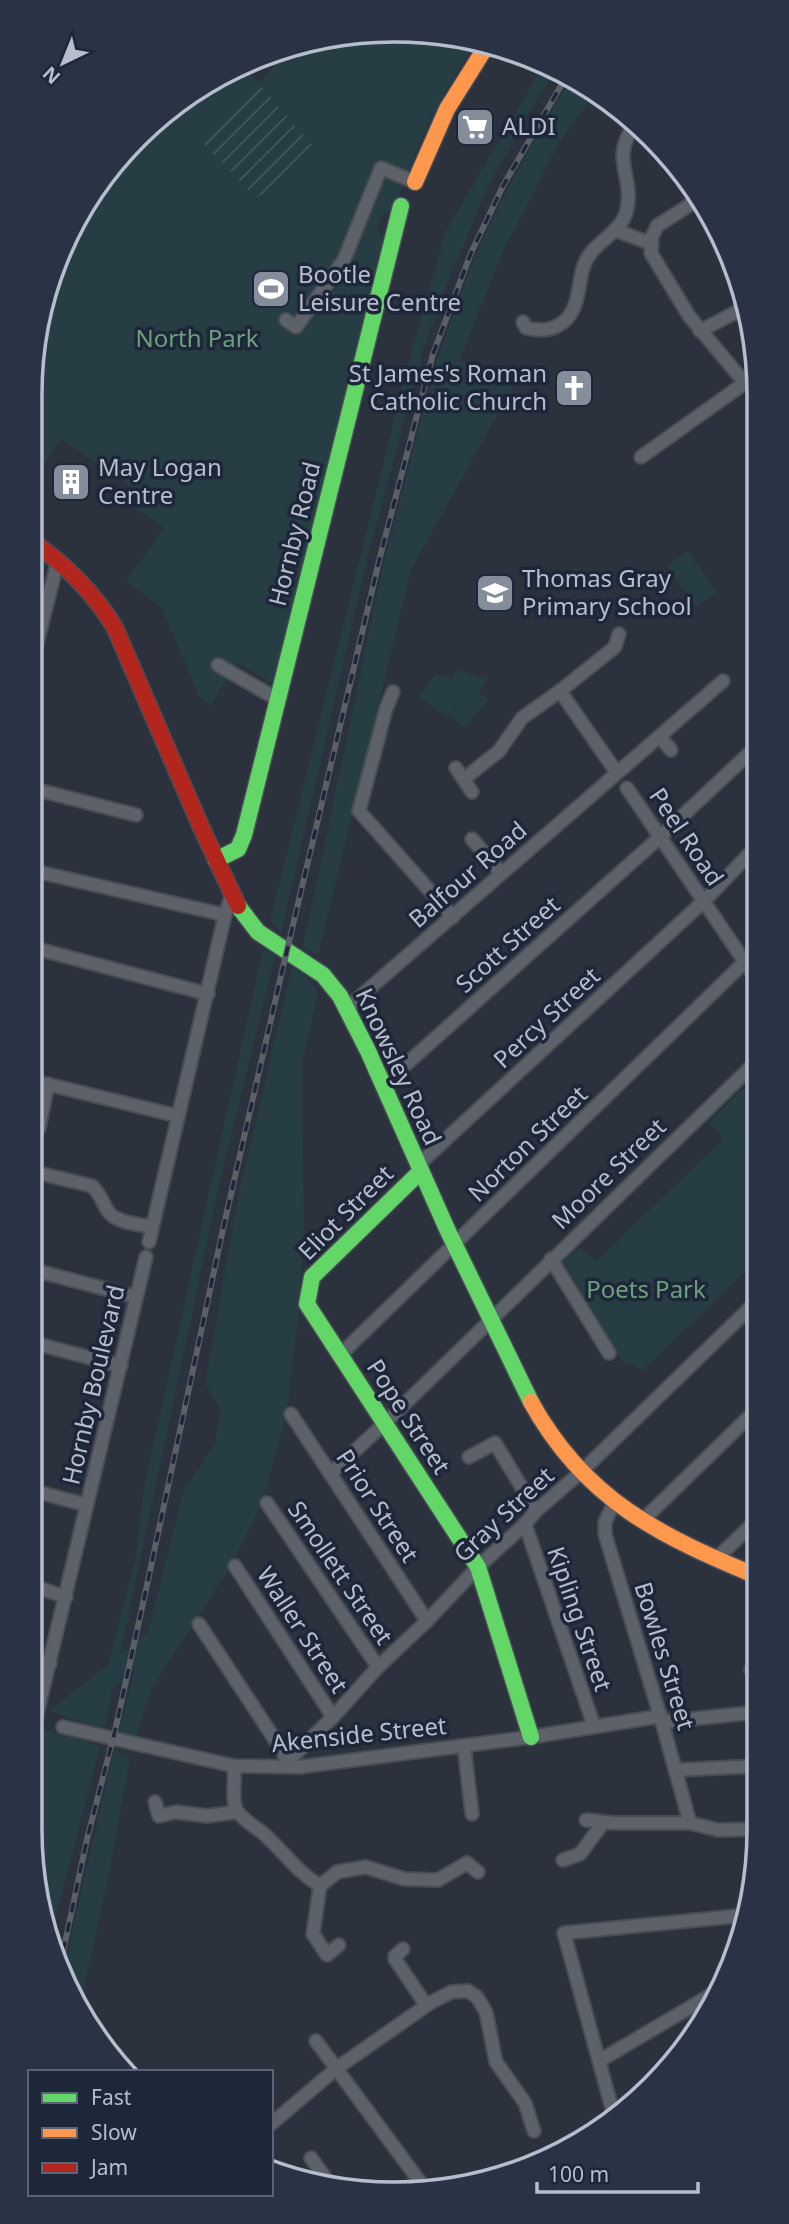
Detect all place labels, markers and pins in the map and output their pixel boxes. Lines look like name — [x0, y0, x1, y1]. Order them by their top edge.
supermarket icon: ALDI — [454, 106, 496, 148]
place label: ALDI — [502, 109, 556, 142]
place label: Bootle Leisure Centre — [298, 257, 461, 318]
sports icon: Bootle Leisure Centre — [250, 268, 292, 310]
place label: St James's Roman Catholic Church — [349, 356, 547, 417]
church icon: St James's Roman Catholic Church — [553, 367, 595, 409]
place label: May Logan Centre — [98, 450, 222, 511]
building icon: May Logan Centre — [50, 461, 92, 503]
place label: Thomas Gray Primary School — [522, 561, 692, 622]
school or university icon: Thomas Gray Primary School — [474, 572, 516, 614]

